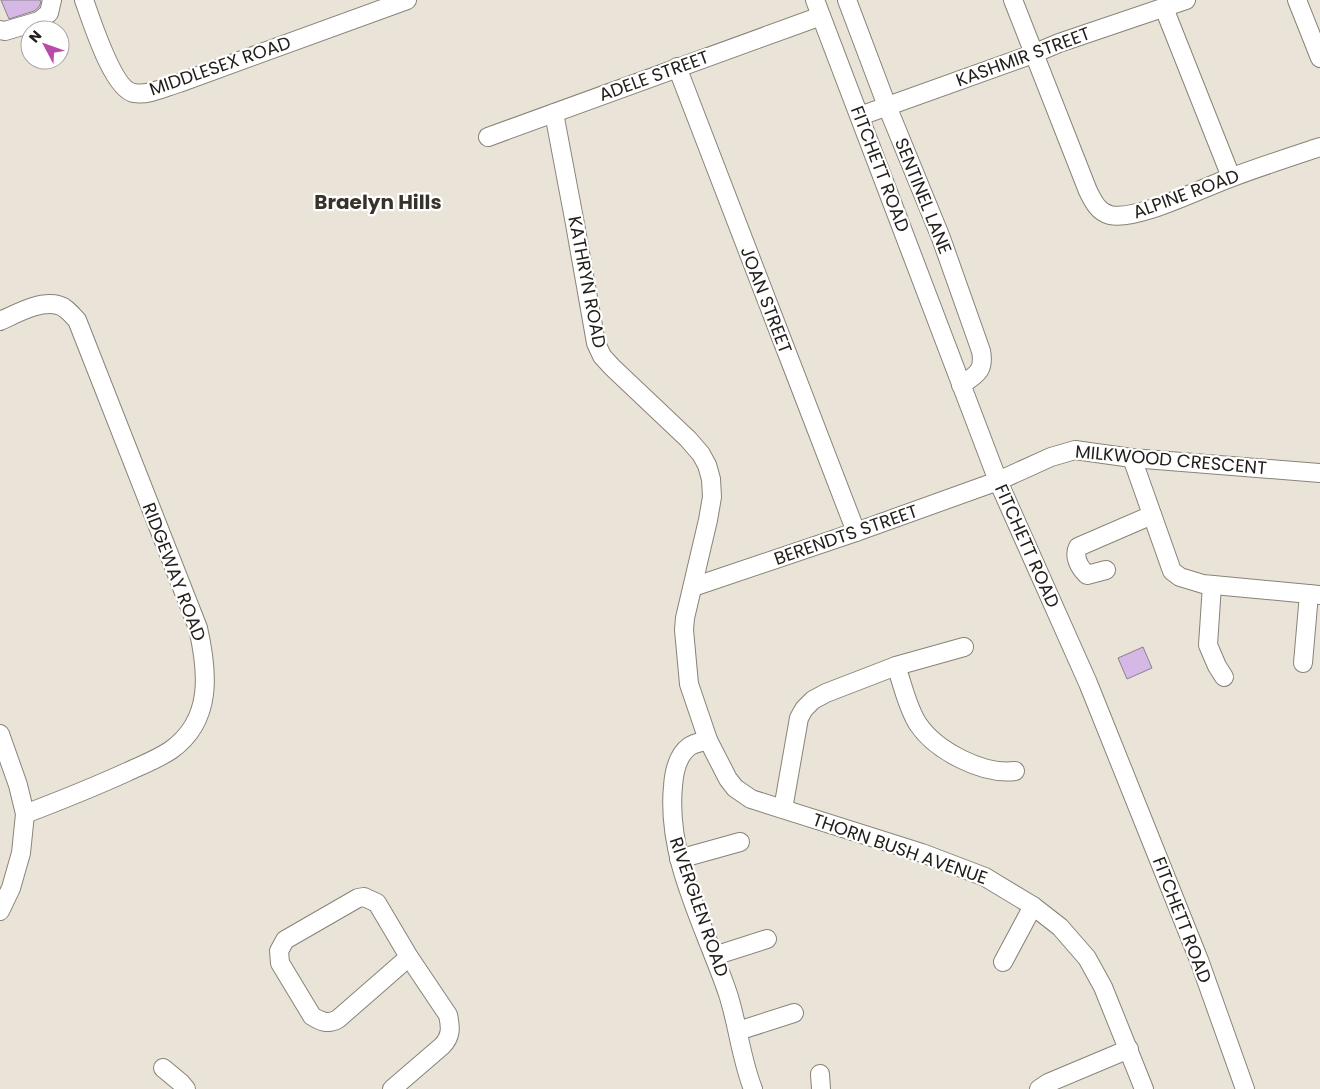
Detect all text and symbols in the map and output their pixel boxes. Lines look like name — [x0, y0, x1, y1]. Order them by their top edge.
north arrow — [20, 20, 70, 70]
street label: KASHMIR STREET — [952, 21, 1094, 92]
text: N — [24, 26, 46, 47]
street label: MIDDLESEX ROAD — [146, 30, 294, 101]
street label: ADELE STREET — [595, 44, 713, 107]
street label: FITCHETT ROAD — [845, 102, 916, 235]
street label: SENTINEL LANE — [889, 134, 958, 257]
street label: ALPINE ROAD — [1129, 163, 1242, 224]
district label: Braelyn Hills — [314, 188, 442, 216]
street label: KATHRYN ROAD — [562, 214, 613, 350]
street label: JOAN STREET — [735, 243, 798, 357]
street label: MILKWOOD CRESCENT — [1074, 439, 1268, 480]
street label: FITCHETT ROAD — [989, 480, 1066, 612]
street label: BERENDTS STREET — [771, 498, 921, 571]
street label: RIDGEWAY ROAD — [137, 499, 212, 645]
street label: THORN BUSH AVENUE — [809, 807, 991, 890]
street label: RIVERGLEN ROAD — [664, 834, 735, 980]
street label: FITCHETT ROAD — [1147, 853, 1218, 986]

